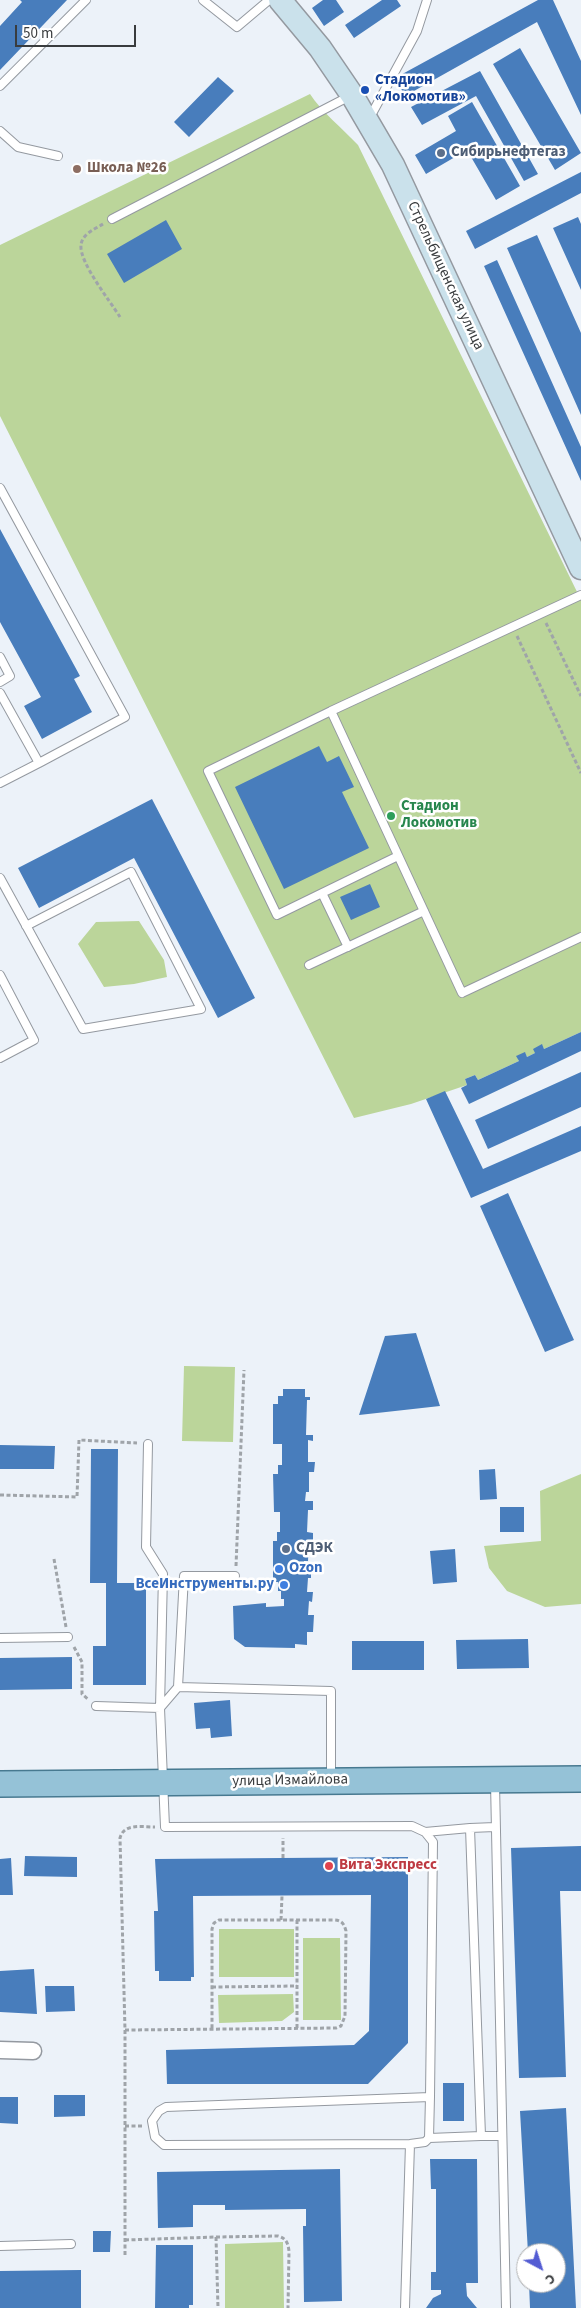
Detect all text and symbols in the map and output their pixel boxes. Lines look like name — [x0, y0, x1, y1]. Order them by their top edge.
scale bar — [18, 15, 139, 47]
text: 50 m — [23, 23, 53, 44]
place label: Стадион «Локомотив» — [375, 72, 466, 107]
marker: Стадион «Локомотив» — [359, 84, 371, 96]
place label: Сибирьнефтегаз — [451, 144, 566, 162]
marker: Сибирьнефтегаз — [435, 147, 447, 159]
place label: Школа №26 — [87, 160, 167, 178]
marker: Школа №26 — [71, 163, 83, 175]
street label: Стрельбищенская улица — [403, 199, 487, 353]
place label: Стадион Локомотив — [401, 798, 477, 833]
marker: Стадион Локомотив — [385, 810, 397, 822]
place label: СДЭК — [296, 1540, 333, 1558]
marker: СДЭК — [280, 1543, 292, 1555]
place label: Ozon — [289, 1560, 323, 1578]
marker: Ozon — [273, 1563, 285, 1575]
place label: ВсеИнструменты.ру — [135, 1576, 274, 1594]
marker: ВсеИнструменты.ру — [278, 1579, 290, 1591]
street label: улица Измайлова — [232, 1771, 348, 1791]
place label: Вита Экспресс — [339, 1857, 437, 1875]
marker: Вита Экспресс — [323, 1860, 335, 1872]
north arrow — [516, 2243, 566, 2293]
text: С — [540, 2268, 560, 2289]

